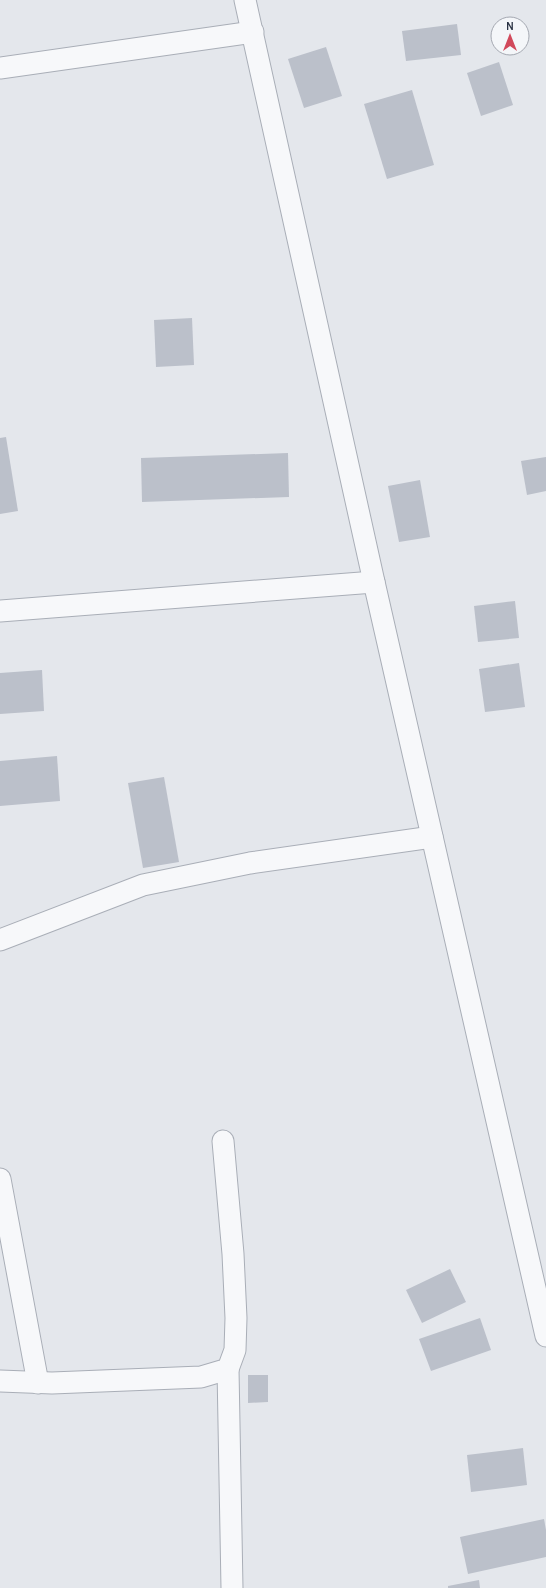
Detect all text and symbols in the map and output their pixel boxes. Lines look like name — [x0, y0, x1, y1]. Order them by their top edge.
north arrow — [490, 16, 530, 56]
text: N — [506, 20, 514, 33]

